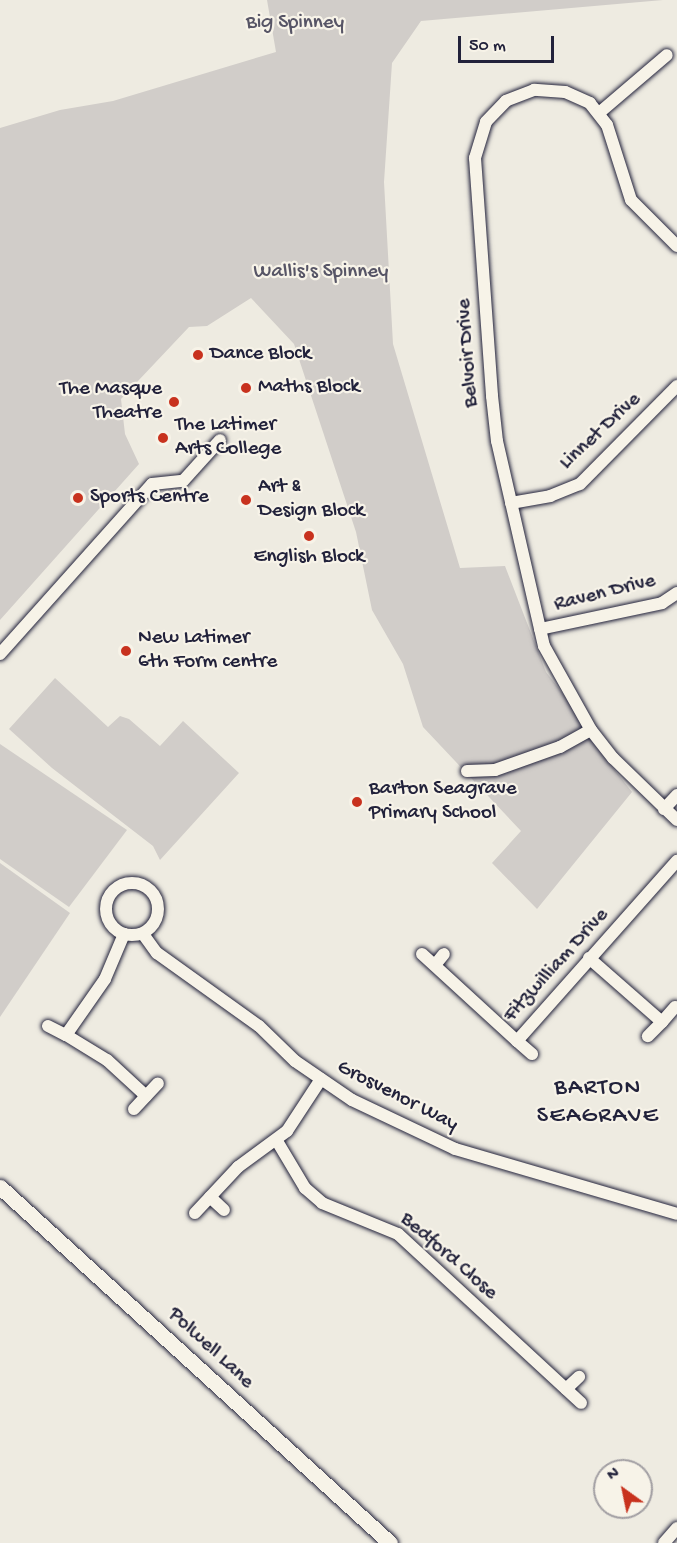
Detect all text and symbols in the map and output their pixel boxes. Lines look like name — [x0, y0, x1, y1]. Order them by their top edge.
park label: Big Spinney — [246, 11, 344, 37]
scale bar — [461, 24, 557, 62]
text: 50 m — [469, 36, 506, 57]
park label: Wallis's Spinney — [254, 260, 388, 286]
street label: Belvoir Drive — [453, 298, 485, 408]
place label: Dance Block — [210, 342, 311, 368]
marker: Dance Block — [191, 348, 205, 362]
place label: Maths Block — [258, 375, 360, 401]
place label: The Masque Theatre — [60, 377, 162, 427]
marker: Maths Block — [239, 381, 253, 395]
street label: Linnet Drive — [555, 388, 647, 476]
marker: The Masque Theatre — [167, 395, 181, 409]
place label: The Latimer Arts College — [175, 413, 281, 463]
marker: The Latimer Arts College — [156, 431, 170, 445]
place label: Art & Design Block — [258, 475, 364, 525]
place label: Sports Centre — [90, 485, 209, 511]
marker: Sports Centre — [71, 491, 85, 505]
marker: Art & Design Block — [239, 493, 253, 507]
marker: English Block — [302, 529, 316, 543]
place label: English Block — [254, 545, 364, 571]
street label: Raven Drive — [552, 569, 658, 619]
place label: New Latimer 6th Form centre — [138, 626, 277, 676]
marker: New Latimer 6th Form centre — [119, 644, 133, 658]
place label: Barton Seagrave Primary School — [369, 777, 517, 827]
marker: Barton Seagrave Primary School — [350, 795, 364, 809]
street label: Fitzwilliam Drive — [499, 904, 615, 1028]
street label: Grosvenor Way — [332, 1056, 462, 1138]
district label: BARTON SEAGRAVE — [537, 1075, 659, 1131]
street label: Bedford Close — [394, 1208, 502, 1306]
street label: Polwell Lane — [162, 1303, 258, 1395]
north arrow — [593, 1459, 653, 1519]
text: N — [604, 1464, 624, 1486]

